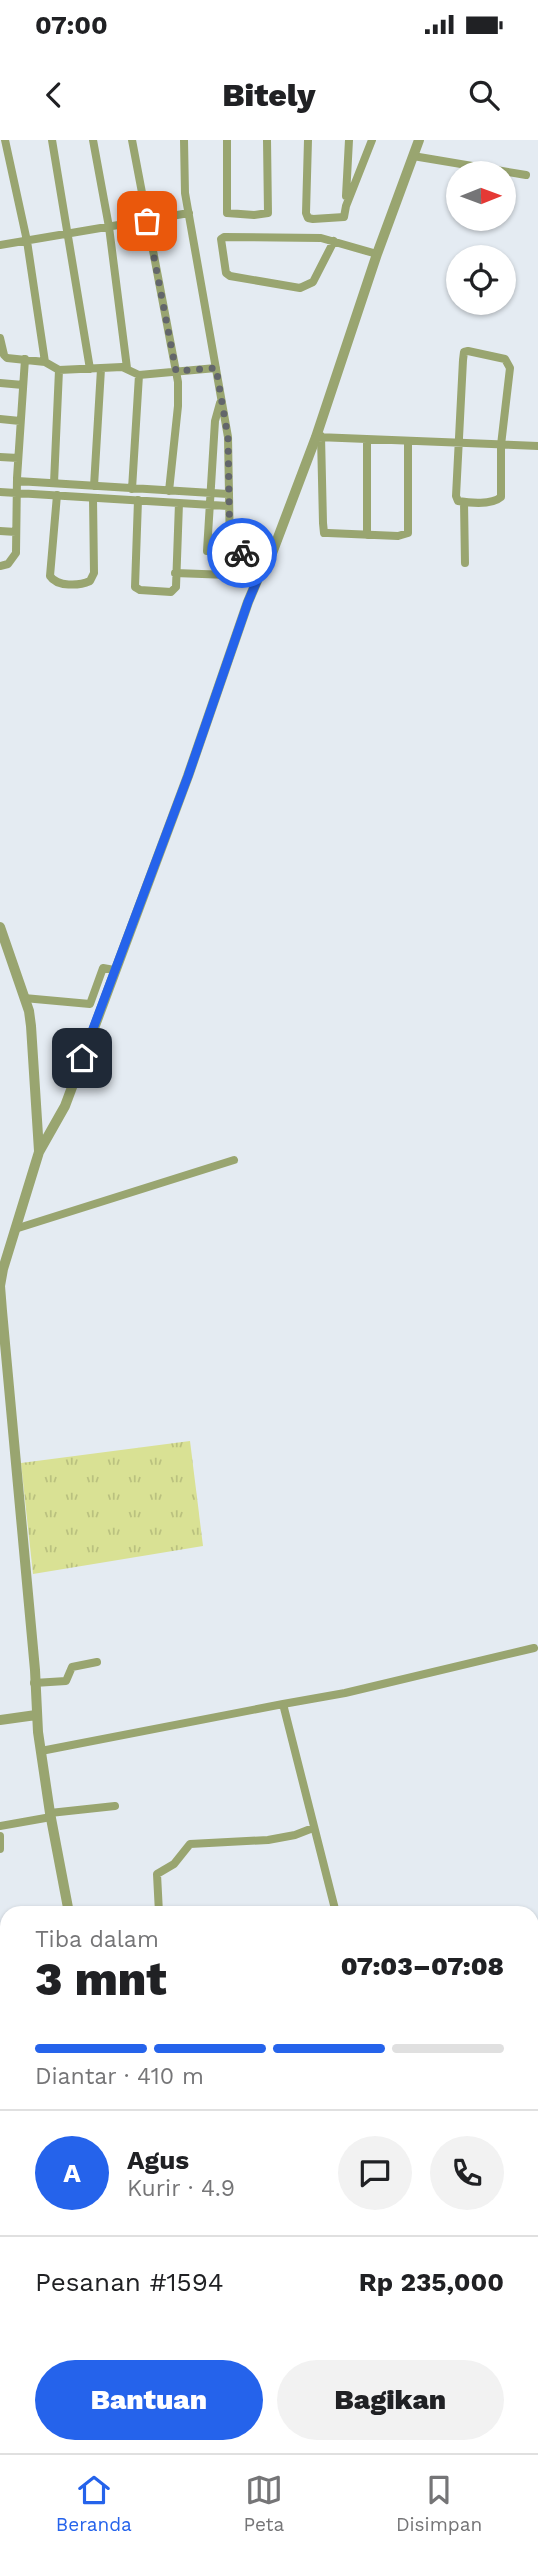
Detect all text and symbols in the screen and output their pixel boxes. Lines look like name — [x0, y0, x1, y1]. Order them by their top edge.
text: 07:00 — [35, 10, 108, 40]
icon: back — [35, 76, 73, 114]
text: Bitely — [222, 76, 316, 114]
icon: search — [465, 76, 503, 114]
north arrow — [446, 161, 516, 231]
map controls — [446, 161, 516, 315]
pin — [117, 191, 177, 251]
icon: bag — [128, 202, 166, 240]
button: locate — [446, 245, 516, 315]
courier — [207, 518, 277, 588]
icon: bike — [223, 534, 261, 572]
pin — [52, 1028, 112, 1088]
icon: home — [63, 1039, 101, 1077]
text: Tiba dalam — [35, 1926, 159, 1953]
text: 07:03–07:08 — [341, 1951, 504, 1981]
text: 3 mnt — [35, 1952, 167, 2006]
text: Diantar · 410 m — [35, 2063, 204, 2090]
button: chat — [338, 2136, 412, 2210]
button: phone — [430, 2136, 504, 2210]
text: Agus — [127, 2145, 189, 2175]
text: A — [63, 2158, 81, 2188]
text: Kurir · 4.9 — [127, 2175, 235, 2202]
text: Pesanan #1594 — [35, 2267, 224, 2297]
text: Rp 235,000 — [359, 2267, 504, 2297]
button: Bantuan — [35, 2360, 263, 2440]
button: Bagikan — [277, 2360, 504, 2440]
tab: Beranda — [56, 2471, 132, 2536]
tab: Peta — [243, 2471, 284, 2536]
tab: Disimpan — [396, 2471, 482, 2536]

